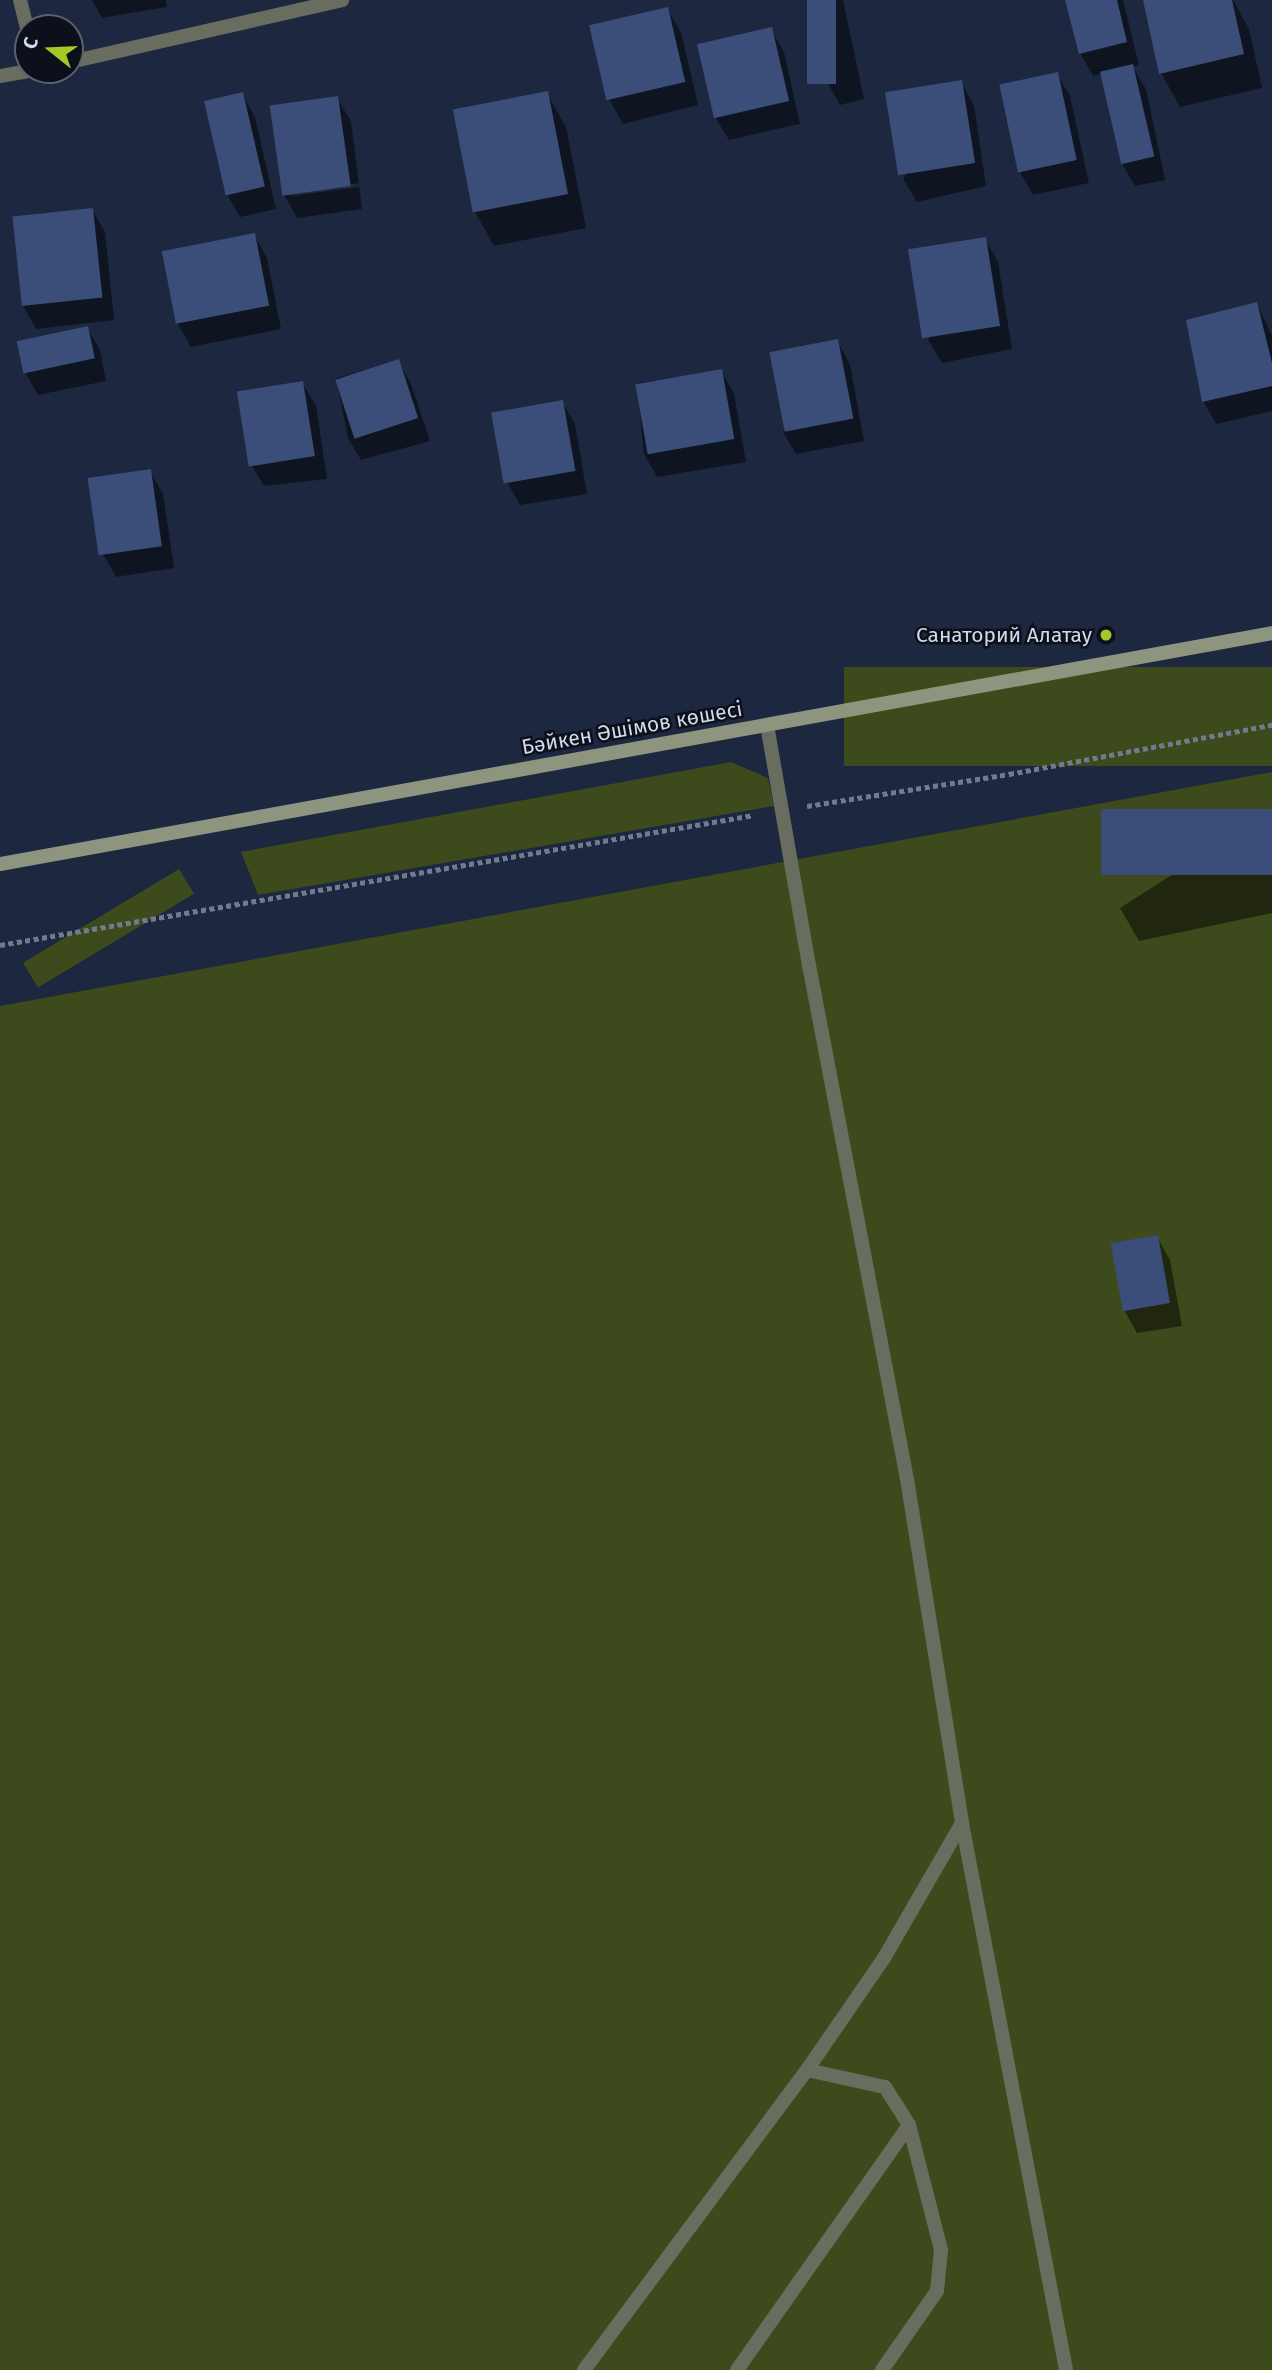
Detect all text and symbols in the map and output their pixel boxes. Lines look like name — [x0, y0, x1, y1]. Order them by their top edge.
north arrow — [14, 14, 84, 84]
text: С — [18, 34, 43, 52]
place label: Санаторий Алатау — [916, 622, 1092, 648]
marker: Санаторий Алатау — [1098, 627, 1114, 643]
street label: Бәйкен Әшімов көшесі — [520, 696, 744, 760]

